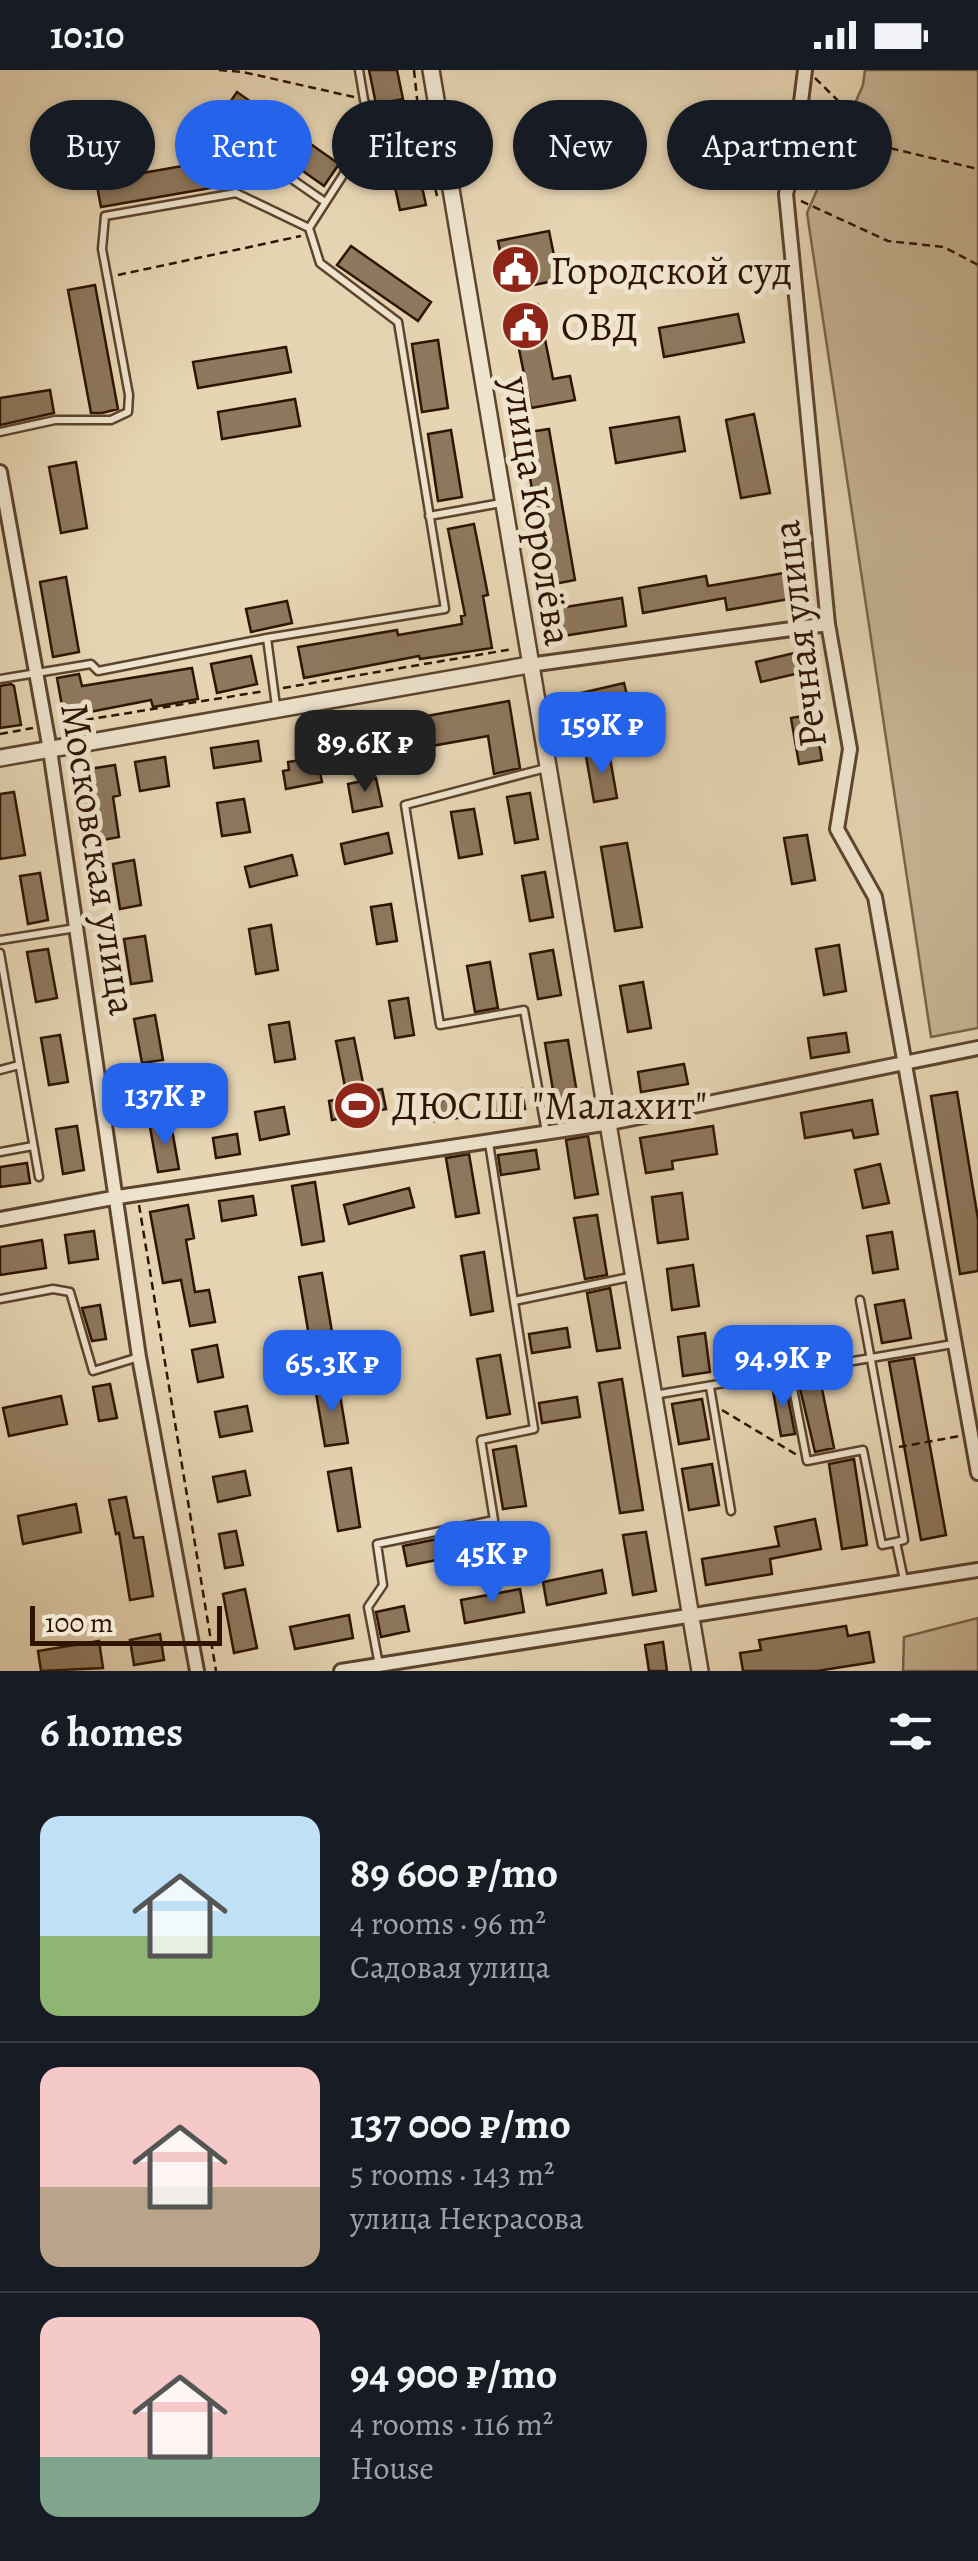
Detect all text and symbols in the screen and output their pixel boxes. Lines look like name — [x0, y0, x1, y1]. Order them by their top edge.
text: 10:10 — [50, 9, 124, 61]
chip: Buy — [30, 100, 155, 190]
chip: Rent — [175, 100, 312, 190]
chip: Filters — [332, 100, 493, 190]
chip: New — [513, 100, 647, 190]
chip: Apartment — [667, 100, 892, 190]
place label: Городской суд — [550, 243, 792, 298]
public building icon: Городской суд — [489, 244, 541, 296]
place label: ОВД — [561, 299, 638, 354]
public building icon: ОВД — [500, 300, 552, 352]
street label: улица Королёва — [489, 372, 586, 650]
street label: Речная улица — [758, 517, 840, 751]
pin: 159K ₽ — [521, 692, 683, 777]
street label: Московская улица — [47, 699, 151, 1019]
text: 159K ₽ — [561, 702, 643, 746]
pin: 89.6K ₽ — [273, 710, 457, 795]
text: 89.6K ₽ — [317, 720, 413, 764]
pin: 137K ₽ — [84, 1063, 246, 1148]
text: 137K ₽ — [124, 1073, 206, 1117]
place label: ДЮСШ "Малахит" — [392, 1078, 707, 1133]
sports icon: ДЮСШ "Малахит" — [331, 1079, 383, 1131]
pin: 94.9K ₽ — [691, 1325, 875, 1410]
pin: 65.3K ₽ — [240, 1330, 424, 1415]
text: 94.9K ₽ — [735, 1335, 831, 1379]
text: 65.3K ₽ — [285, 1340, 379, 1384]
pin: 45K ₽ — [422, 1521, 562, 1606]
text: 45K ₽ — [456, 1531, 528, 1575]
scale bar — [30, 1601, 222, 1646]
text: 100 m — [45, 1604, 113, 1642]
text: 6 homes — [40, 1703, 183, 1760]
icon: filters — [883, 1704, 938, 1759]
text: 89 600 ₽/mo — [350, 1844, 558, 1901]
icon: home — [120, 1856, 240, 1976]
text: 4 rooms · 96 m² — [350, 1901, 546, 1945]
text: Садовая улица — [350, 1945, 550, 1989]
text: 137 000 ₽/mo — [350, 2095, 571, 2152]
icon: home — [120, 2107, 240, 2227]
text: 5 rooms · 143 m² — [350, 2152, 555, 2196]
text: улица Некрасова — [350, 2196, 584, 2240]
text: 94 900 ₽/mo — [350, 2345, 558, 2402]
icon: home — [120, 2357, 240, 2477]
text: 4 rooms · 116 m² — [350, 2402, 553, 2446]
text: House — [350, 2446, 434, 2490]

